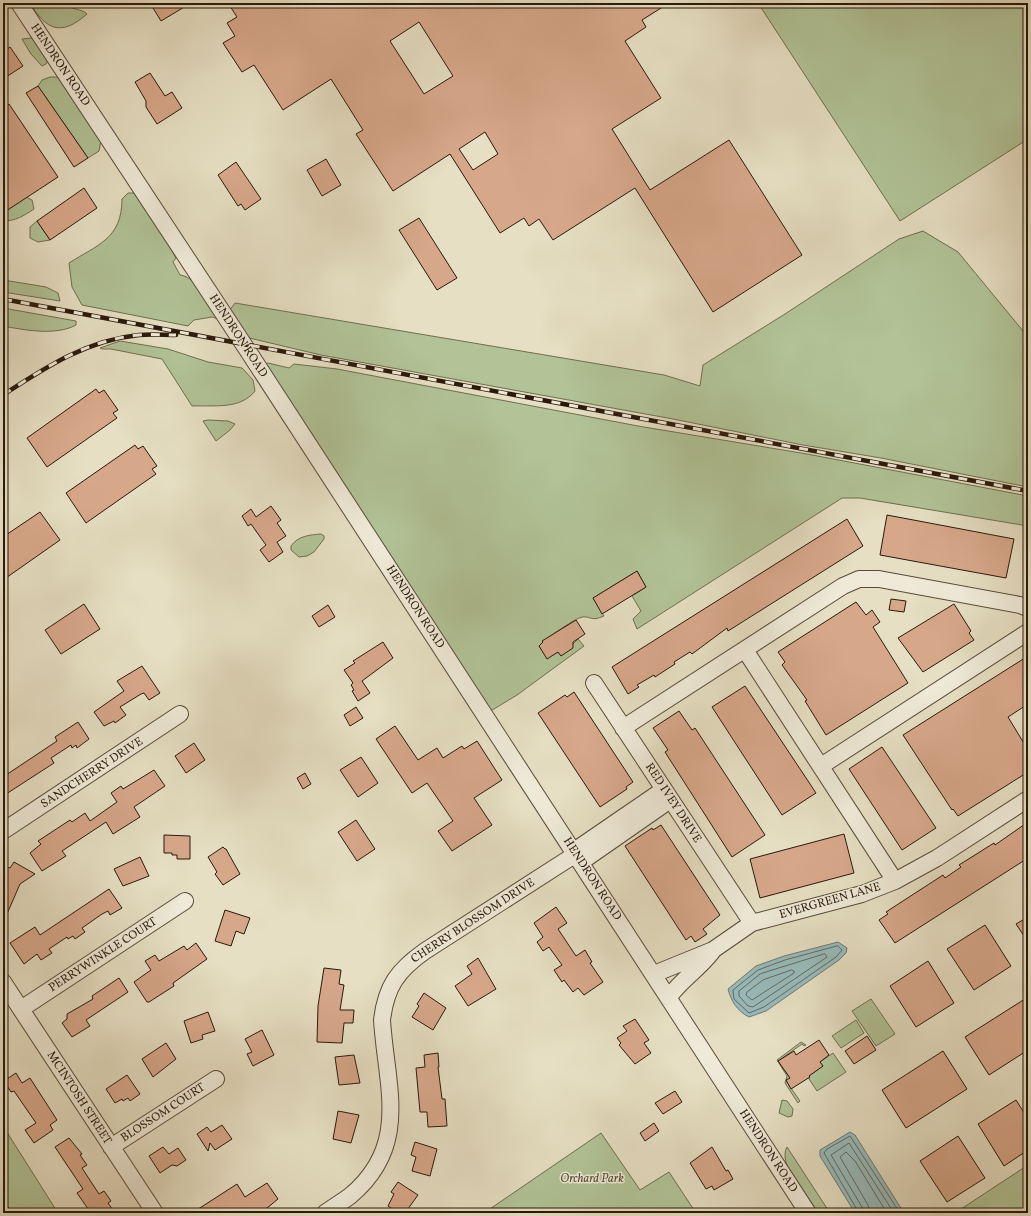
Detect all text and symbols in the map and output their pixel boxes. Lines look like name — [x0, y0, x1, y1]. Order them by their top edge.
street label: HENDRON ROAD — [26, 21, 94, 110]
street label: HENDRON ROAD — [205, 291, 271, 381]
street label: HENDRON ROAD — [382, 562, 448, 652]
street label: SANDCHERRY DRIVE — [38, 734, 146, 812]
street label: RED IVEY DRIVE — [641, 760, 705, 846]
street label: HENDRON ROAD — [559, 834, 625, 924]
street label: CHERRY BLOSSOM DRIVE — [408, 875, 538, 967]
street label: EVERGREEN LANE — [778, 879, 882, 923]
street label: PERRYWINKLE COURT — [46, 914, 160, 996]
street label: MCINTOSH STREET — [43, 1048, 115, 1148]
street label: BLOSSOM COURT — [118, 1080, 208, 1146]
street label: HENDRON ROAD — [735, 1106, 801, 1196]
park label: Orchard Park — [560, 1171, 624, 1187]

